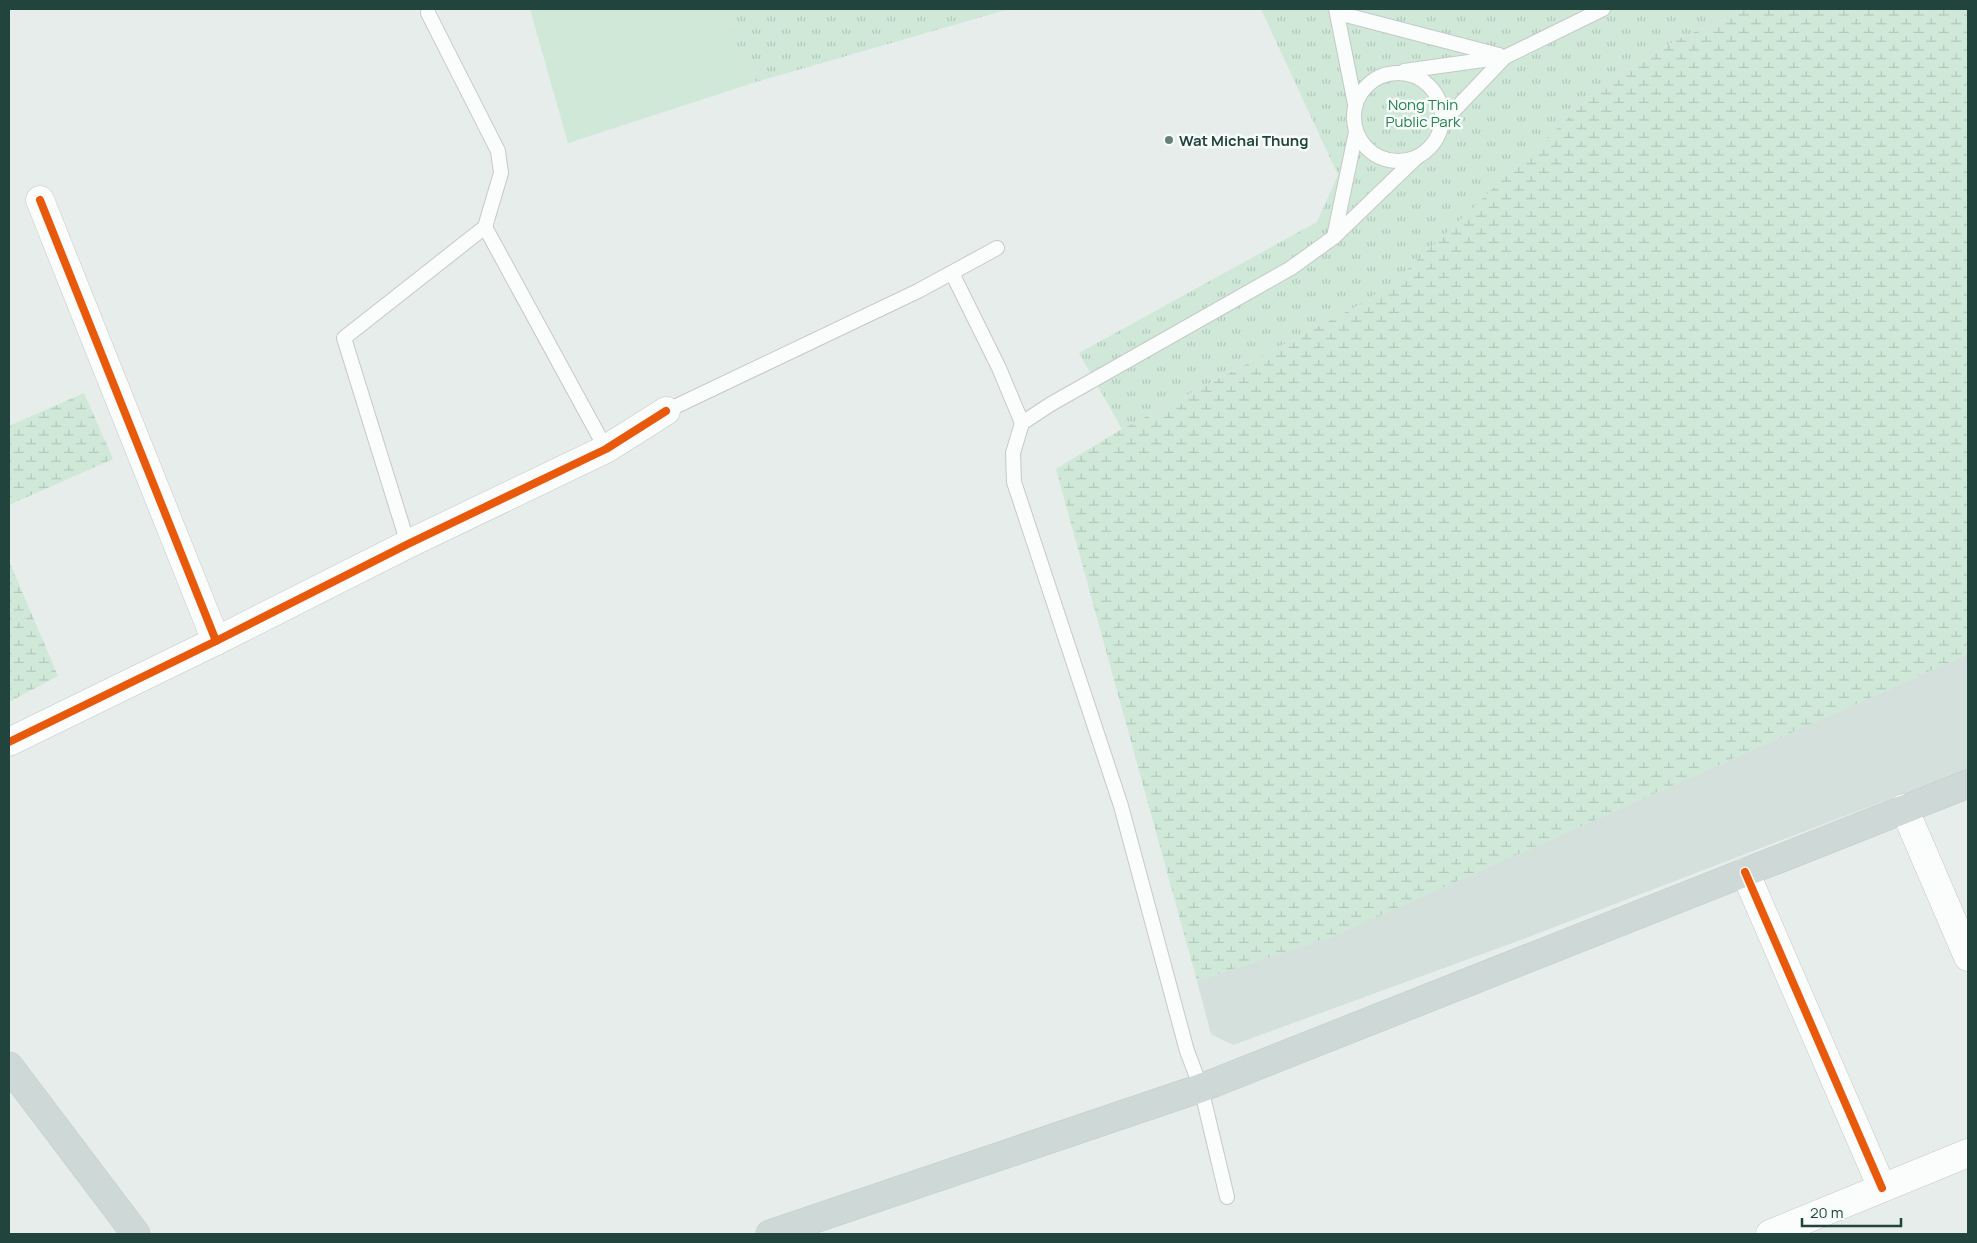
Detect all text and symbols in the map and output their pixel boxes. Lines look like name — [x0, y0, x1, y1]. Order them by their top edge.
park label: Nong Thin Public Park — [1385, 94, 1461, 132]
place label: Wat Michai Thung — [1179, 130, 1308, 151]
marker: Wat Michai Thung — [1163, 134, 1175, 146]
scale bar — [1802, 1196, 1901, 1228]
text: 20 m — [1810, 1202, 1843, 1223]

